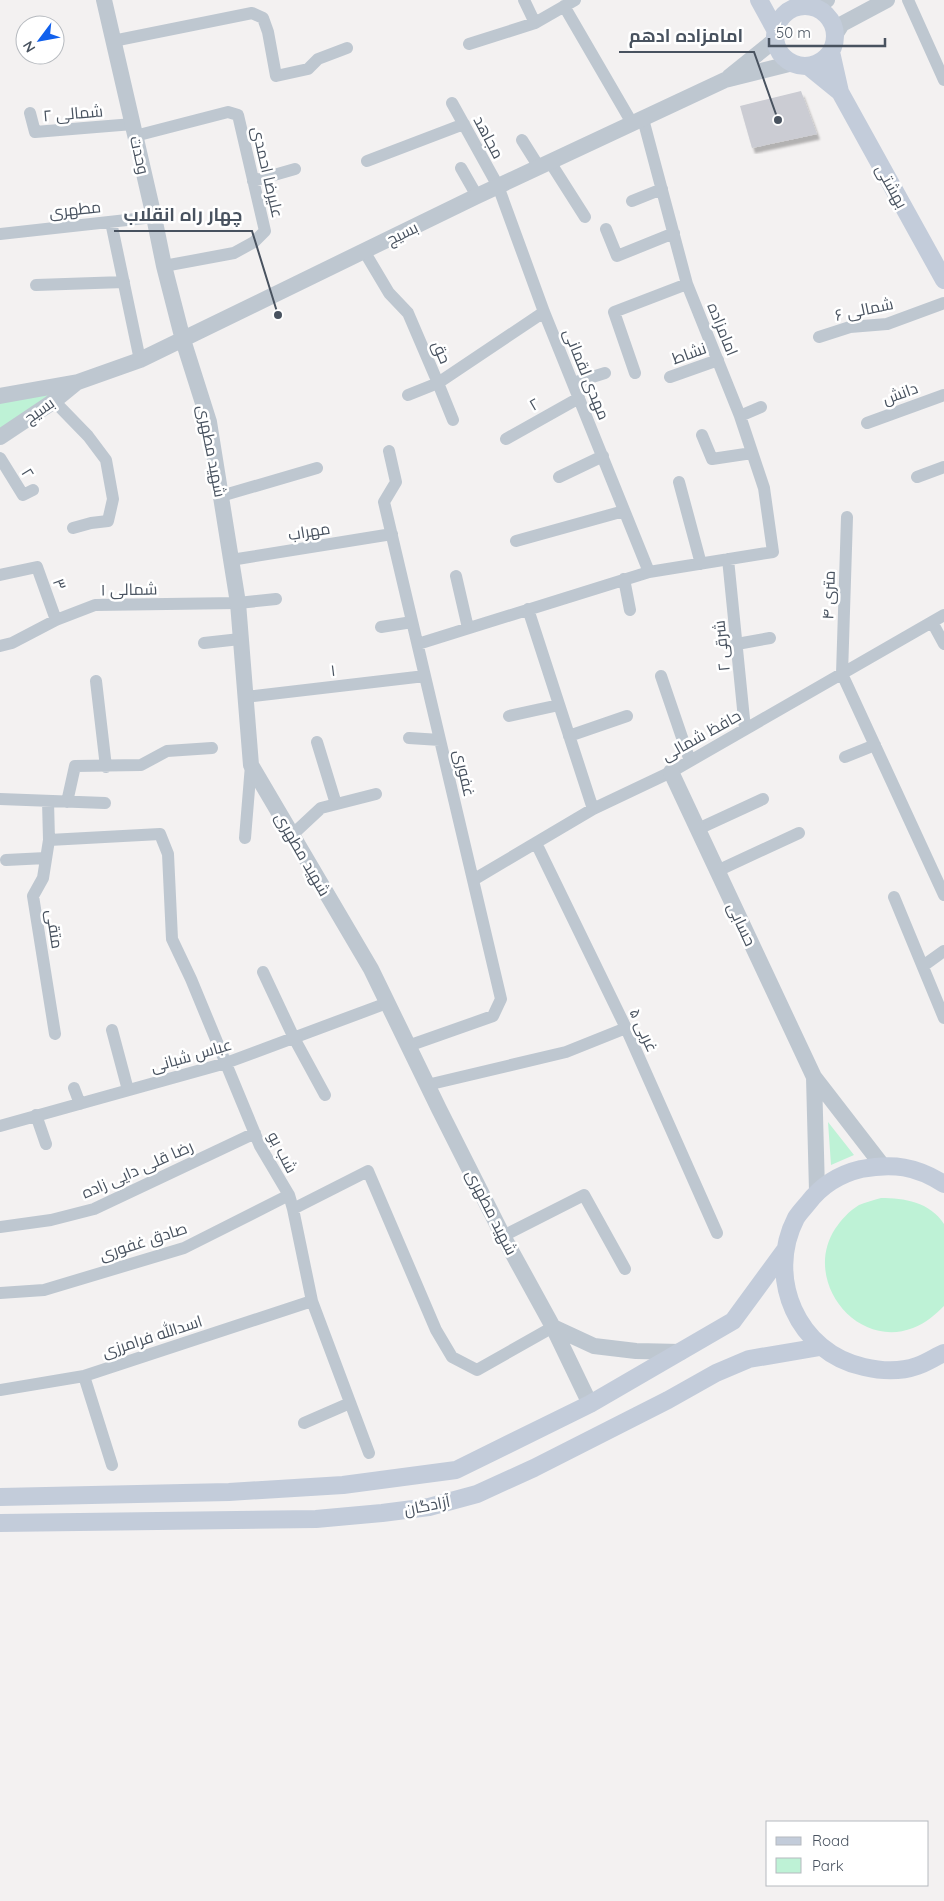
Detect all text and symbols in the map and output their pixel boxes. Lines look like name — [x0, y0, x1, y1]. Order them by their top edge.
north arrow — [15, 15, 65, 65]
scale bar — [769, 15, 885, 47]
callout: امامزاده ادهم — [619, 19, 754, 52]
text: 50 m — [776, 23, 811, 42]
text: امامزاده ادهم — [629, 24, 743, 48]
text: N — [19, 38, 39, 56]
street label: ۲ شمالی — [42, 100, 104, 127]
street label: مجاهد — [469, 112, 509, 162]
street label: علیرضا احمدی — [247, 124, 288, 220]
street label: وحدت — [126, 134, 154, 176]
street label: بهشتی — [871, 160, 912, 212]
street label: مطهری — [48, 196, 102, 223]
callout: چهار راه انقلاب — [114, 198, 252, 231]
text: چهار راه انقلاب — [124, 203, 242, 227]
street label: بسیج — [383, 217, 422, 251]
street label: شمالی ۶ — [833, 293, 895, 326]
street label: امامزاده — [703, 299, 743, 359]
street label: مهدی لقمانی — [559, 325, 614, 423]
street label: حق — [427, 337, 456, 367]
street label: نشاط — [669, 338, 709, 368]
street label: دانش — [880, 377, 921, 410]
street label: بسیج — [20, 392, 59, 429]
street label: ۲ — [525, 393, 543, 415]
street label: شهید مطهری — [192, 403, 231, 499]
street label: ۲ — [17, 464, 39, 482]
street label: مهراب — [286, 518, 332, 545]
street label: ۴ متری — [817, 570, 840, 620]
street label: ۳ — [49, 575, 71, 593]
street label: ۱ شمالی — [101, 579, 157, 600]
street label: ۲ شرقی — [708, 619, 735, 673]
street label: ۱ — [329, 660, 337, 680]
street label: حافظ شمالی — [658, 705, 745, 766]
street label: غفوری — [449, 748, 480, 799]
street label: شهید مطهری — [270, 809, 335, 900]
street label: حسابی — [722, 899, 761, 949]
street label: متقی — [41, 908, 68, 950]
street label: ۵ غربی — [624, 1005, 663, 1055]
street label: عباس شبانی — [148, 1034, 234, 1077]
street label: شب بو — [264, 1128, 302, 1176]
street label: رضا قلی دایی زاده — [78, 1135, 196, 1203]
street label: شهید مطهری — [461, 1166, 522, 1259]
street label: صادق غفوری — [97, 1217, 190, 1266]
street label: اسدالله فرامرزی — [99, 1310, 205, 1363]
street label: آزادگان — [402, 1491, 453, 1520]
legend — [766, 1821, 929, 1886]
text: Road — [812, 1831, 849, 1850]
text: Park — [812, 1856, 844, 1875]

